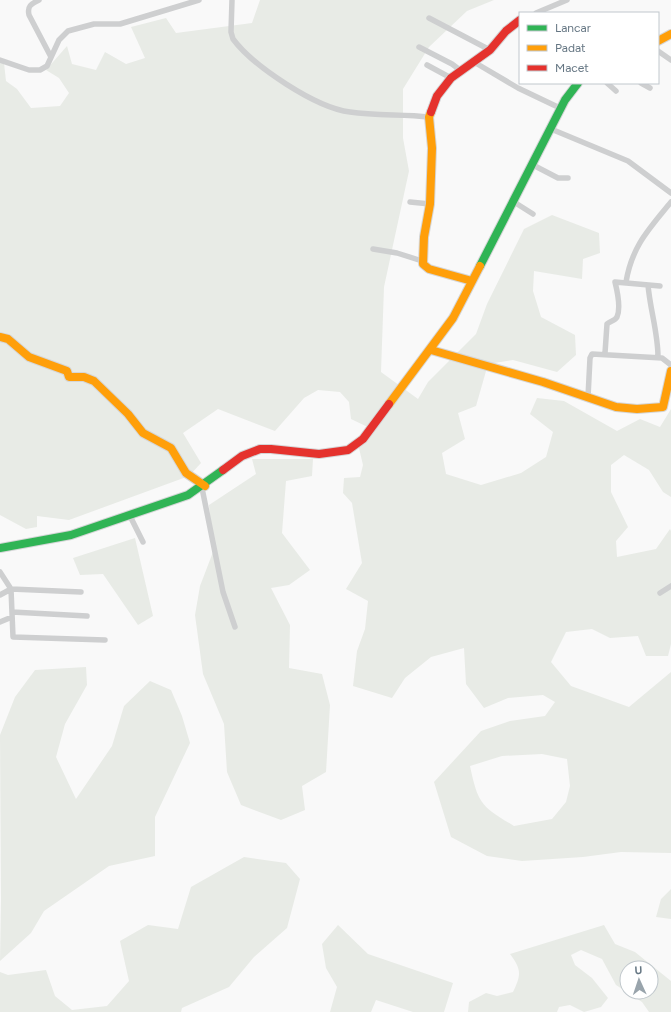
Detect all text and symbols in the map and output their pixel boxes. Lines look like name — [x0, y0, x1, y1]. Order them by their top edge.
legend — [519, 12, 659, 84]
text: Lancar — [555, 21, 591, 35]
text: Padat — [555, 41, 586, 55]
text: Macet — [555, 61, 589, 75]
north arrow — [619, 960, 659, 1000]
text: U — [634, 964, 643, 977]

